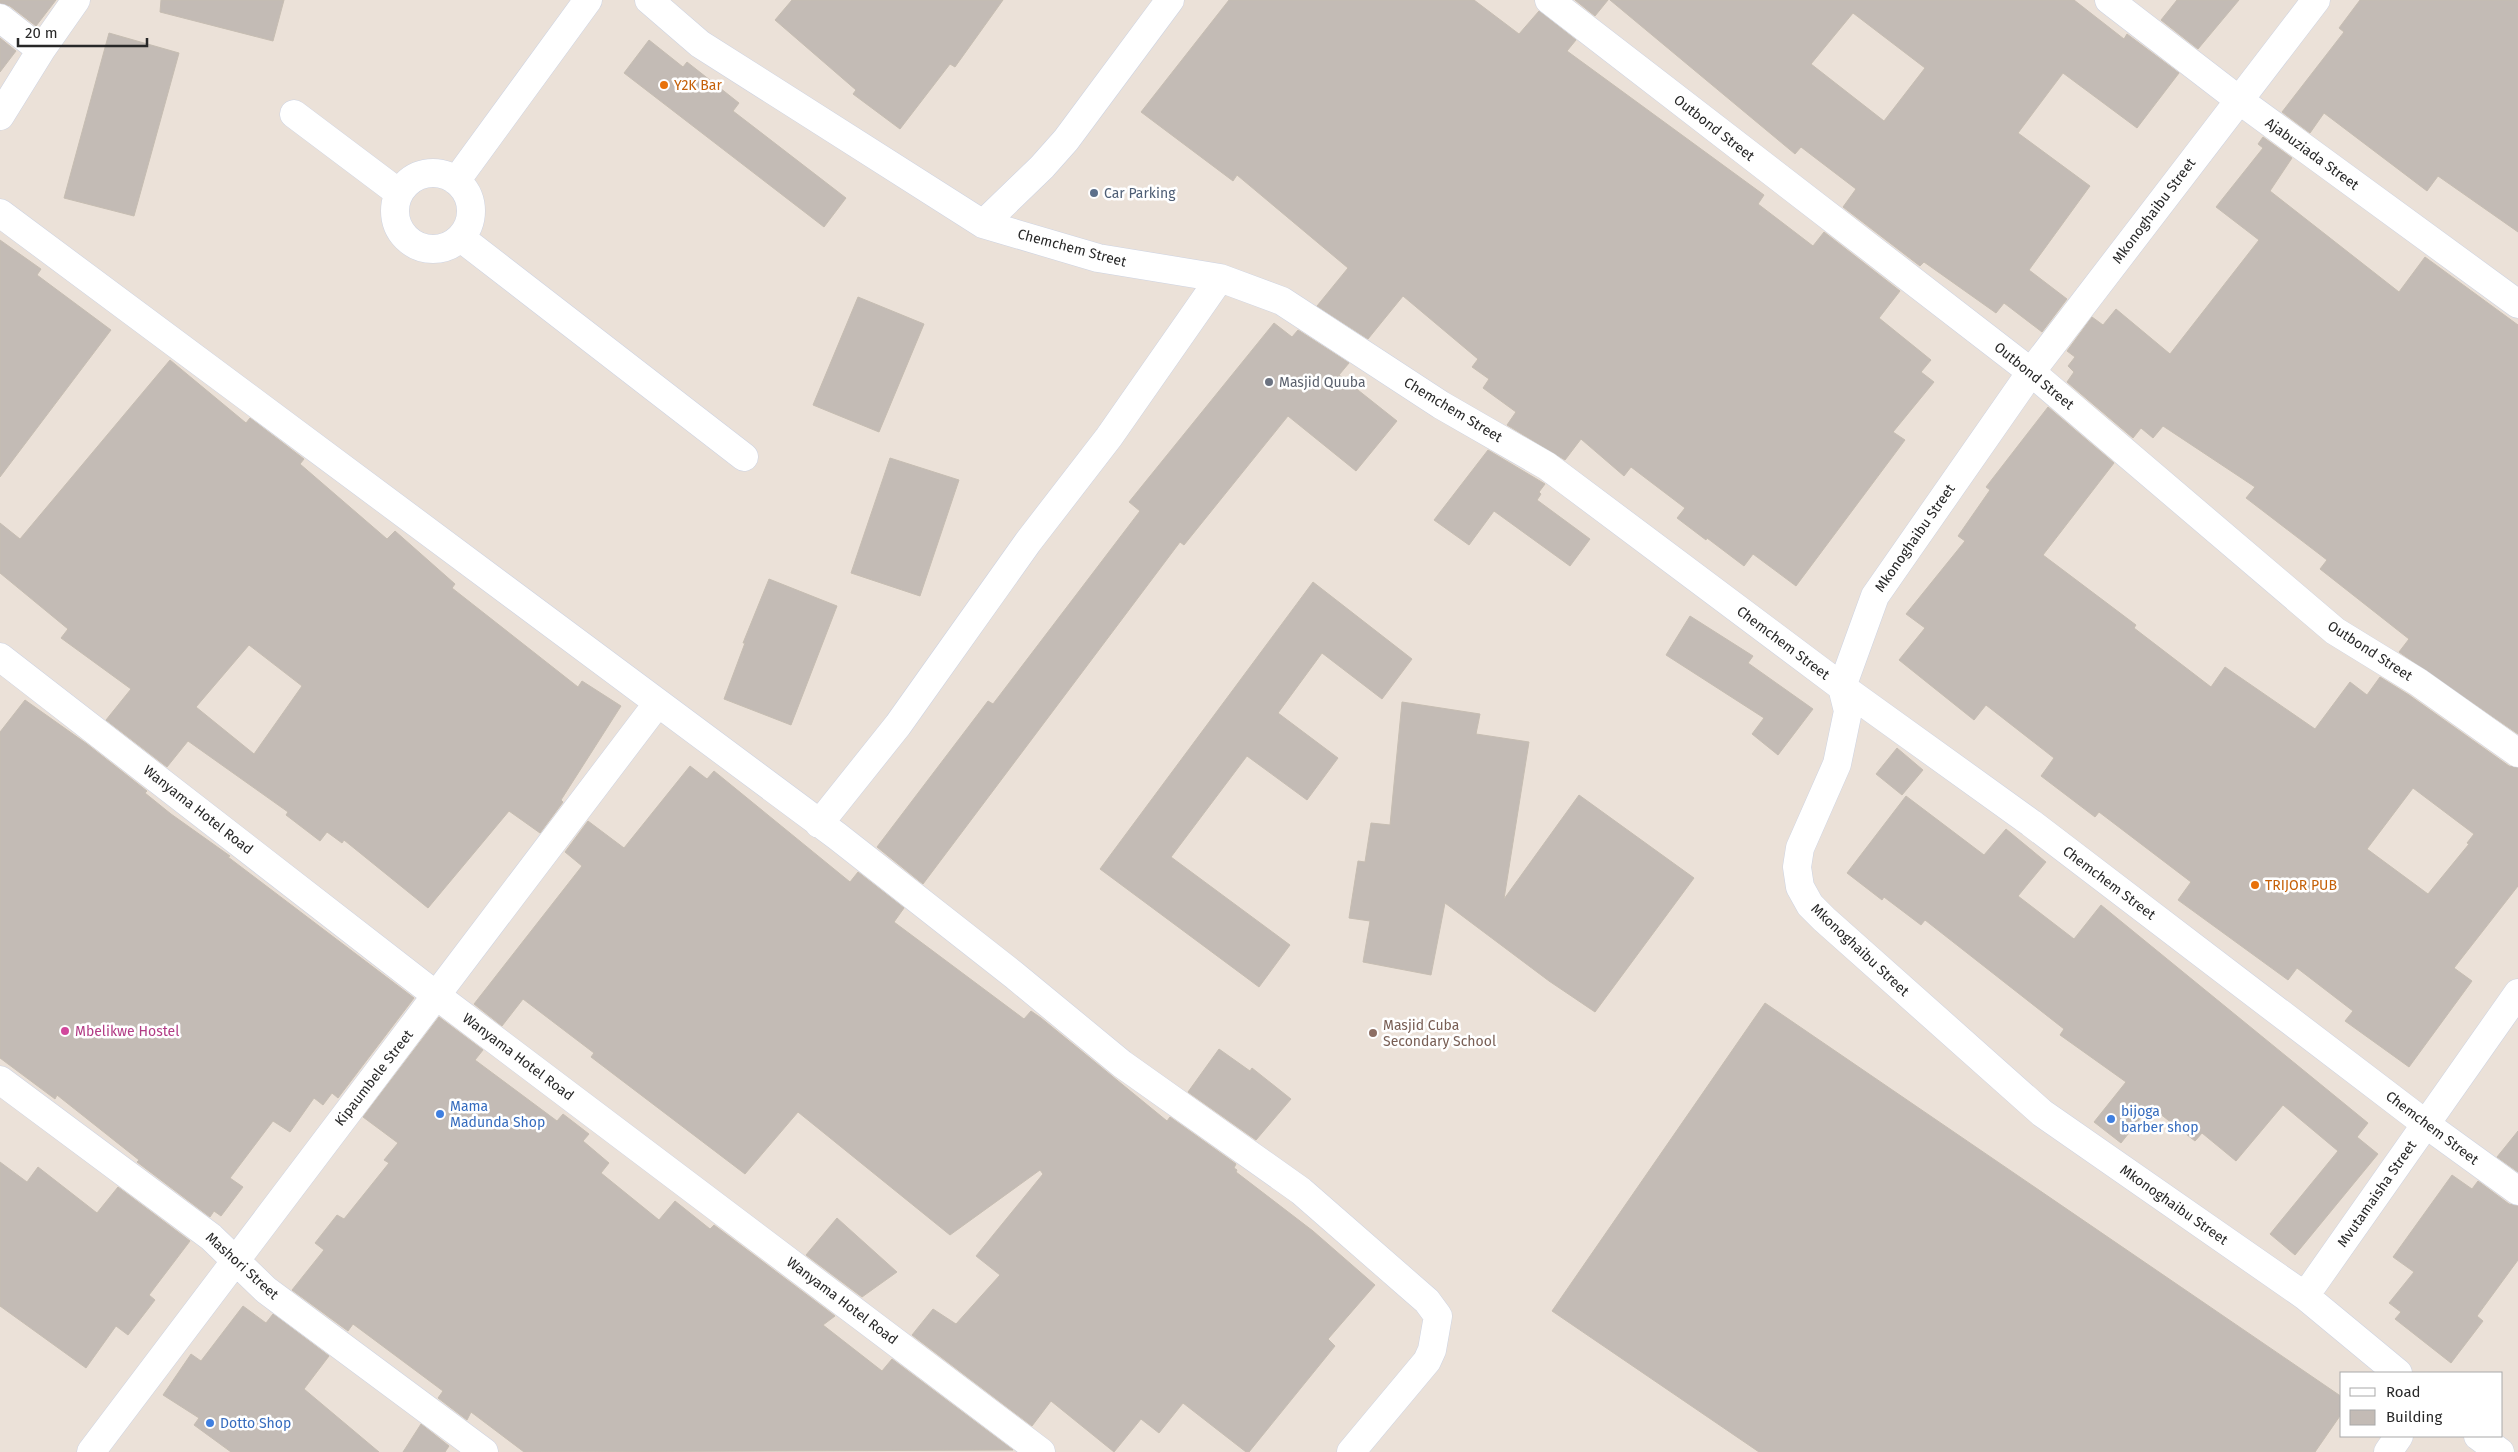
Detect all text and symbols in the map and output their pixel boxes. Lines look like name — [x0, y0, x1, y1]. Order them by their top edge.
scale bar — [18, 15, 146, 47]
text: 20 m — [25, 24, 58, 42]
place label: Y2K Bar — [674, 77, 722, 94]
marker: Y2K Bar — [658, 79, 670, 91]
street label: Outbond Street — [1670, 91, 1758, 165]
street label: Ajabuziada Street — [2262, 114, 2363, 194]
street label: Mkonoghaibu Street — [2109, 154, 2200, 267]
place label: Car Parking — [1104, 185, 1176, 202]
marker: Car Parking — [1088, 187, 1100, 199]
street label: Chemchem Street — [1016, 225, 1129, 271]
street label: Outbond Street — [1991, 339, 2078, 414]
place label: Masjid Quuba — [1279, 374, 1366, 391]
street label: Chemchem Street — [1401, 374, 1506, 447]
marker: Masjid Quuba — [1263, 376, 1275, 388]
street label: Mkonoghaibu Street — [1871, 480, 1959, 595]
street label: Chemchem Street — [1733, 603, 1833, 684]
street label: Outbond Street — [2324, 617, 2416, 685]
street label: Wanyama Hotel Road — [140, 762, 256, 858]
street label: Chemchem Street — [2059, 843, 2159, 924]
place label: TRIJOR PUB — [2265, 877, 2337, 894]
marker: TRIJOR PUB — [2249, 879, 2261, 891]
street label: Mkonoghaibu Street — [1808, 900, 1913, 1000]
street label: Wanyama Hotel Road — [459, 1010, 577, 1104]
place label: Masjid Cuba Secondary School — [1383, 1017, 1496, 1050]
place label: Mbelikwe Hostel — [75, 1023, 179, 1040]
marker: Mbelikwe Hostel — [59, 1025, 71, 1037]
street label: Kipaumbele Street — [331, 1026, 417, 1130]
marker: Masjid Cuba Secondary School — [1367, 1027, 1379, 1039]
street label: Chemchem Street — [2382, 1088, 2482, 1169]
place label: Mama Madunda Shop — [450, 1098, 545, 1131]
place label: bijoga barber shop — [2121, 1103, 2199, 1136]
marker: Mama Madunda Shop — [434, 1108, 446, 1120]
marker: bijoga barber shop — [2105, 1113, 2117, 1125]
street label: Mvutamaisha Street — [2334, 1137, 2421, 1251]
street label: Mkonoghaibu Street — [2117, 1161, 2232, 1249]
street label: Mashori Street — [202, 1229, 283, 1304]
street label: Wanyama Hotel Road — [783, 1254, 901, 1348]
legend — [2340, 1372, 2503, 1437]
text: Road — [2386, 1383, 2421, 1401]
text: Building — [2386, 1408, 2442, 1426]
place label: Dotto Shop — [220, 1415, 291, 1432]
marker: Dotto Shop — [204, 1417, 216, 1429]

